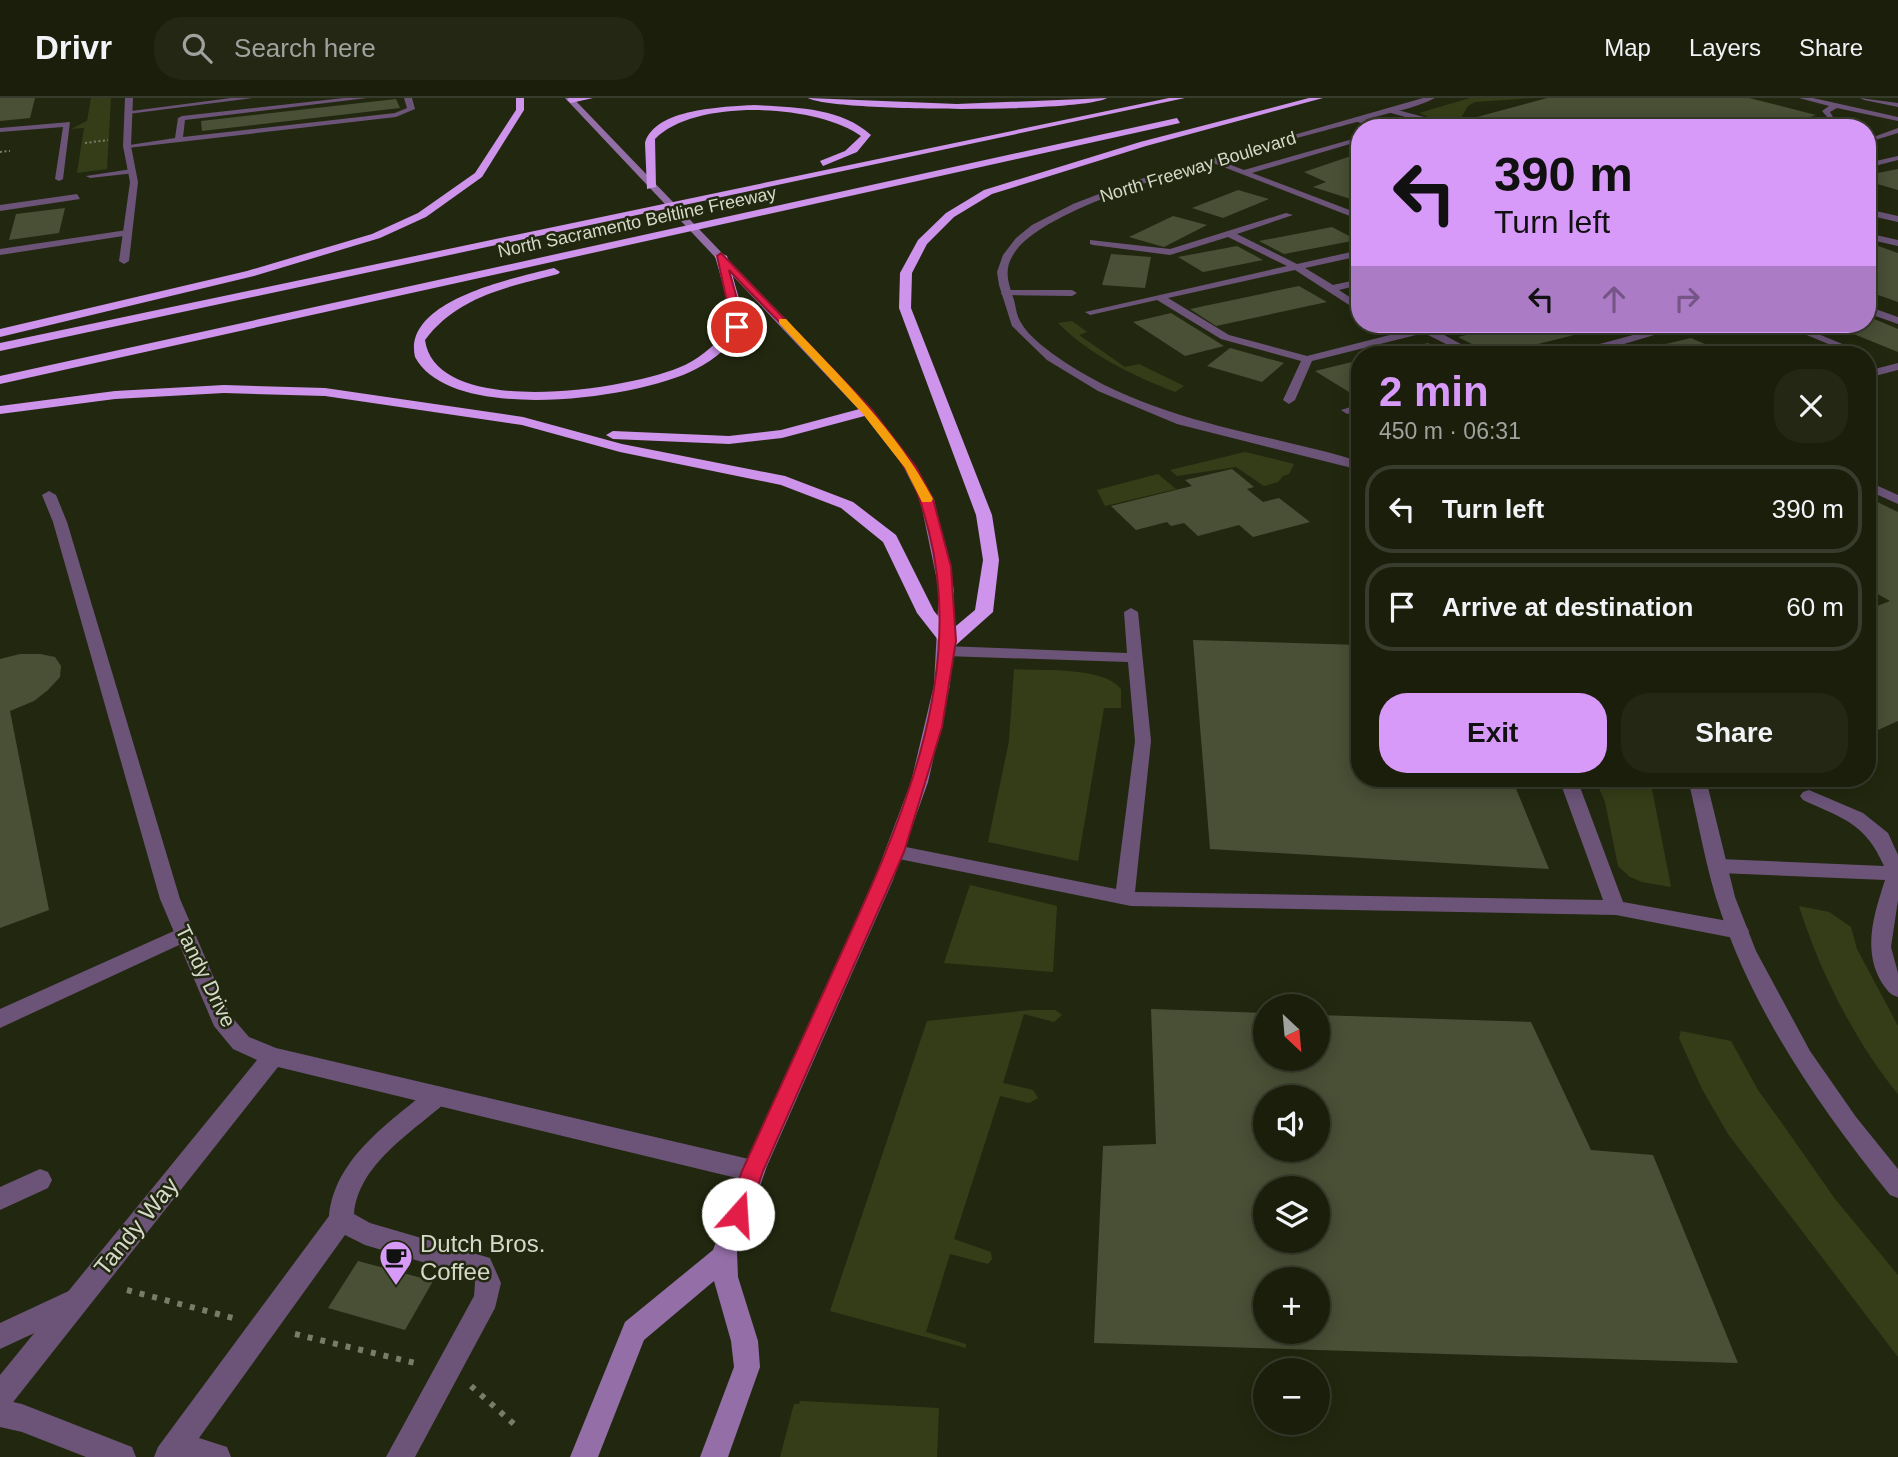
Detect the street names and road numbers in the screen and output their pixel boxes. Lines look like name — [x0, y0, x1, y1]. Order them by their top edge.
street label: North Freeway Boulevard — [1097, 128, 1299, 206]
street label: North Sacramento Beltline Freeway — [496, 183, 778, 261]
street label: Tandy Drive — [171, 921, 241, 1031]
street label: Tandy Way — [88, 1172, 184, 1280]

